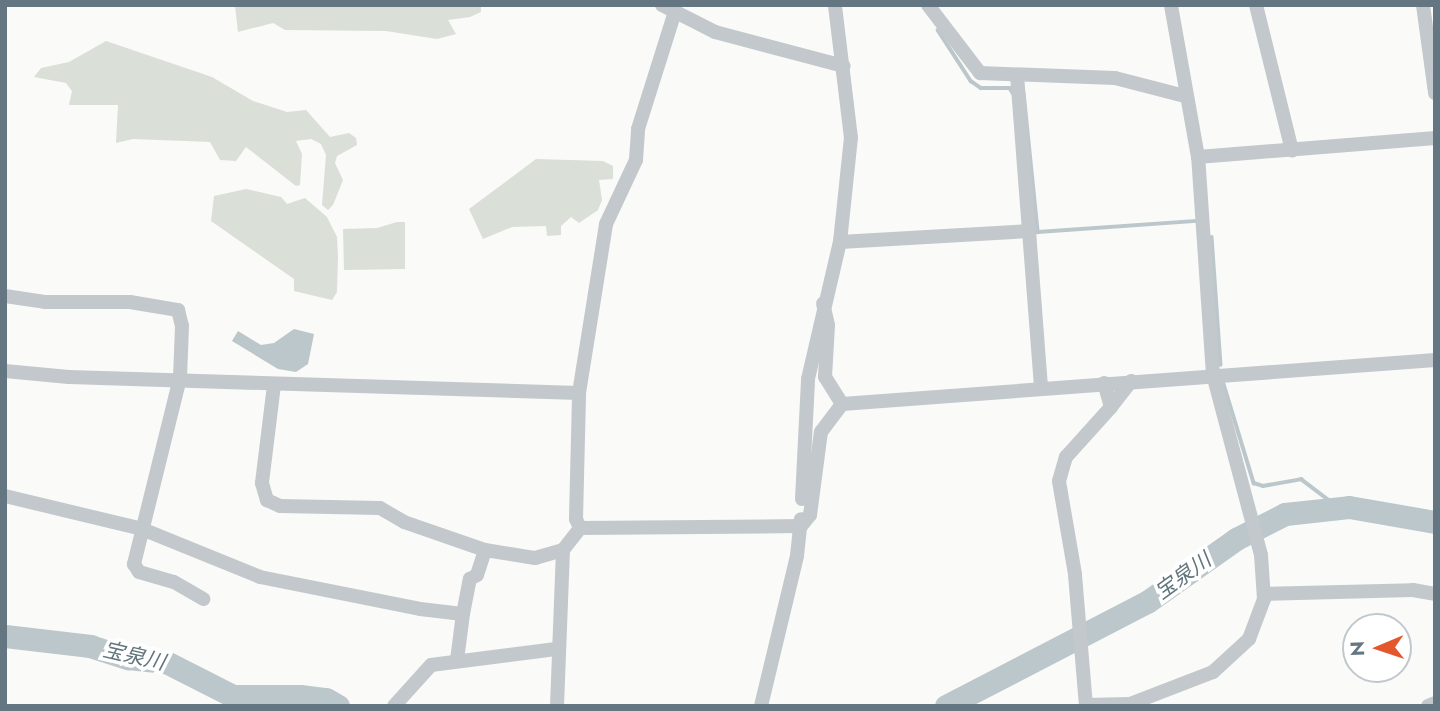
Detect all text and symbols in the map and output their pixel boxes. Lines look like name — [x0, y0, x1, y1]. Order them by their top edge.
water label: 宝泉川 — [1150, 547, 1216, 605]
north arrow — [1342, 613, 1412, 683]
water label: 宝泉川 — [100, 637, 168, 675]
text: N — [1344, 641, 1371, 657]

